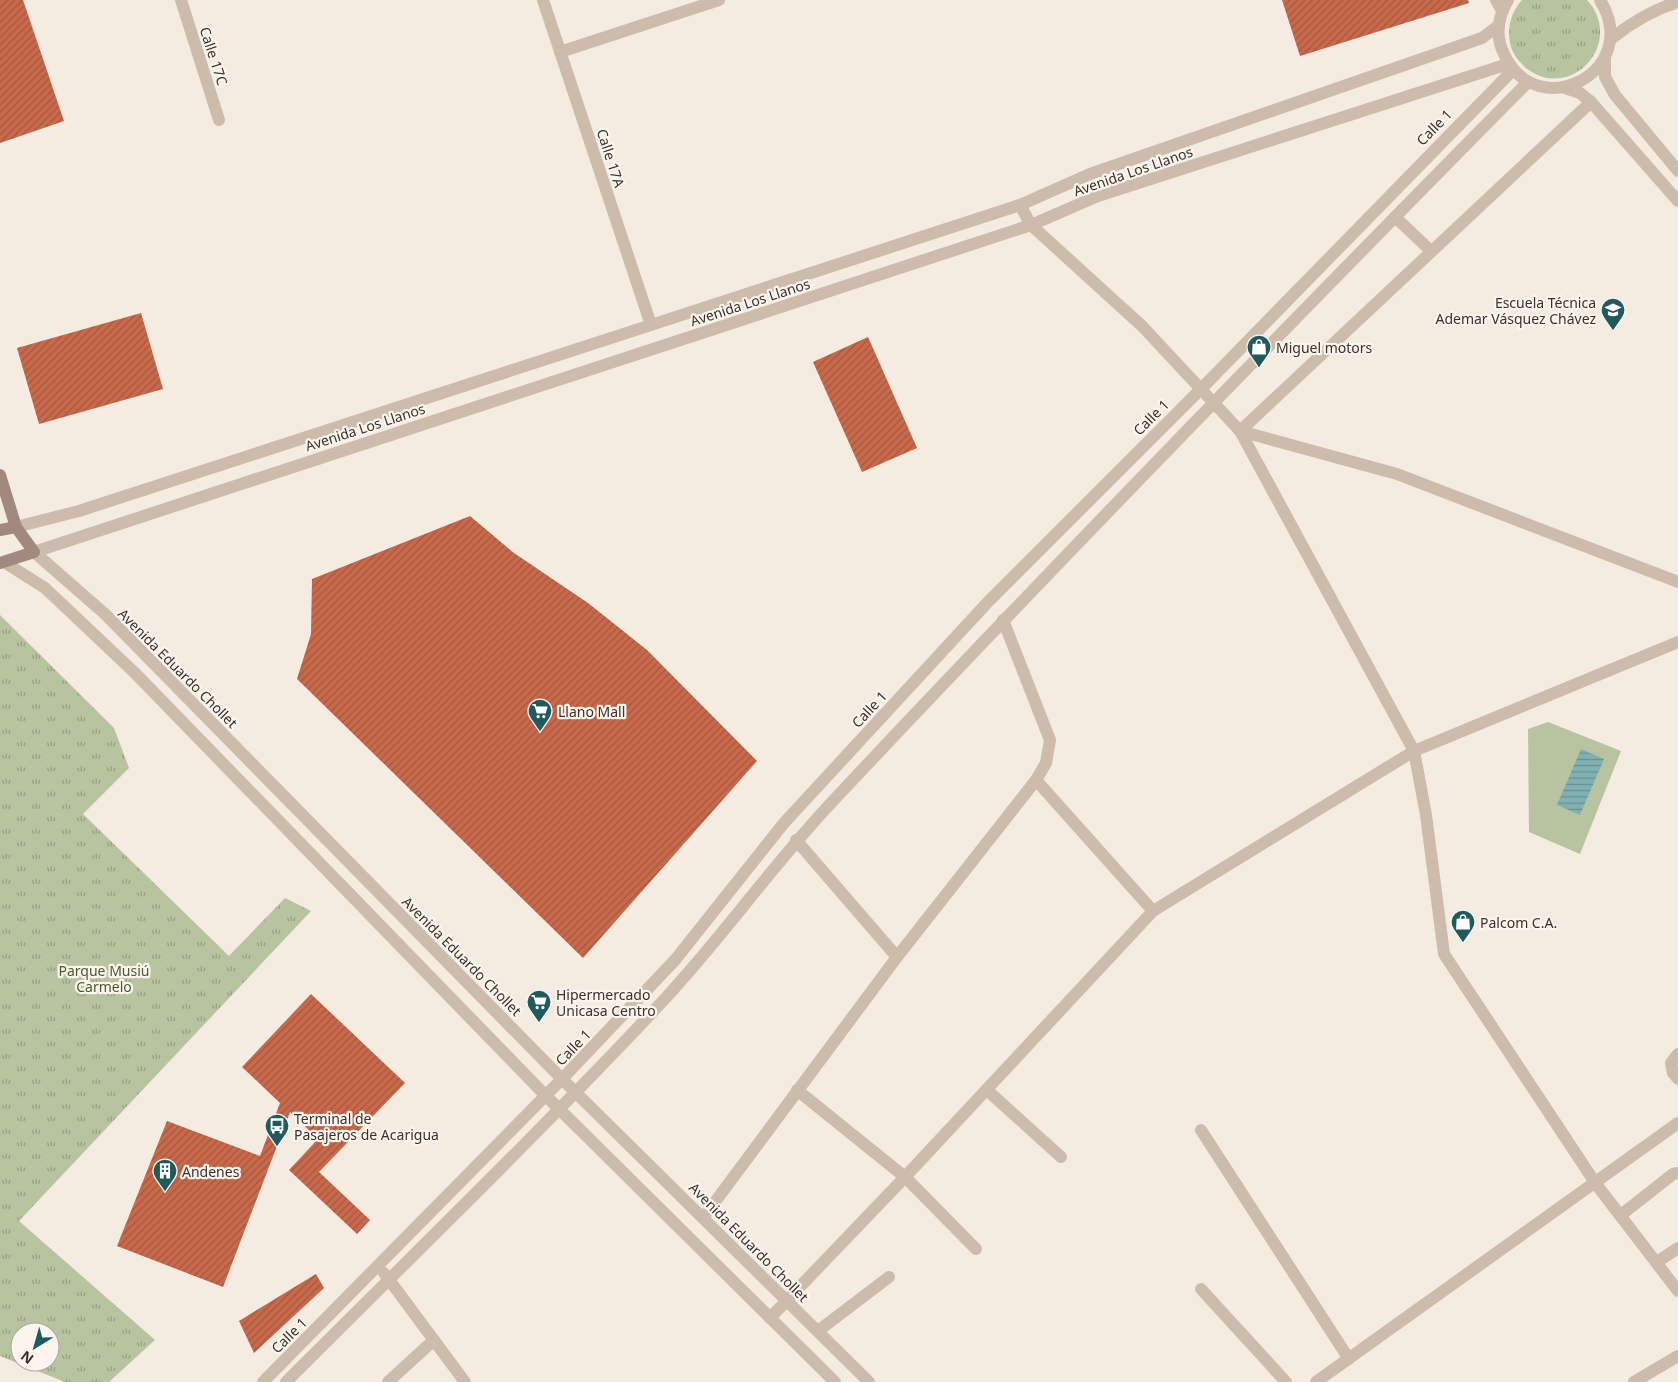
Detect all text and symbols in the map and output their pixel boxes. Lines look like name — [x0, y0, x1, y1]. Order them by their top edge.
street label: Calle 17C — [196, 24, 232, 88]
street label: Calle 1 — [1412, 105, 1456, 149]
street label: Calle 17A — [593, 126, 629, 190]
street label: Avenida Los Llanos — [1071, 142, 1196, 200]
street label: Avenida Los Llanos — [688, 274, 813, 330]
place label: Escuela Técnica Ademar Vásquez Chávez — [1435, 293, 1596, 328]
school or university icon: Escuela Técnica Ademar Vásquez Chávez — [1600, 297, 1626, 331]
shop icon: Miguel motors — [1246, 334, 1272, 368]
place label: Miguel motors — [1276, 338, 1373, 357]
street label: Calle 1 — [1129, 395, 1173, 439]
street label: Avenida Los Llanos — [303, 399, 428, 455]
street label: Avenida Eduardo Chollet — [114, 604, 242, 732]
street label: Calle 1 — [847, 687, 891, 731]
supermarket icon: Llano Mall — [527, 698, 553, 732]
place label: Llano Mall — [558, 702, 625, 721]
street label: Avenida Eduardo Chollet — [398, 892, 526, 1020]
shop icon: Palcom C.A. — [1450, 909, 1476, 943]
place label: Palcom C.A. — [1480, 913, 1557, 932]
park label: Parque Musiú Carmelo — [59, 961, 149, 996]
place label: Hipermercado Unicasa Centro — [556, 985, 656, 1020]
supermarket icon: Hipermercado Unicasa Centro — [526, 989, 552, 1023]
street label: Calle 1 — [551, 1025, 595, 1069]
place label: Terminal de Pasajeros de Acarigua — [294, 1109, 439, 1144]
bus stop icon: Terminal de Pasajeros de Acarigua — [264, 1113, 290, 1147]
building icon: Andenes — [152, 1158, 178, 1192]
place label: Andenes — [182, 1162, 240, 1181]
street label: Avenida Eduardo Chollet — [685, 1178, 813, 1306]
street label: Calle 1 — [267, 1313, 311, 1357]
north arrow — [10, 1322, 60, 1372]
text: N — [17, 1347, 37, 1369]

